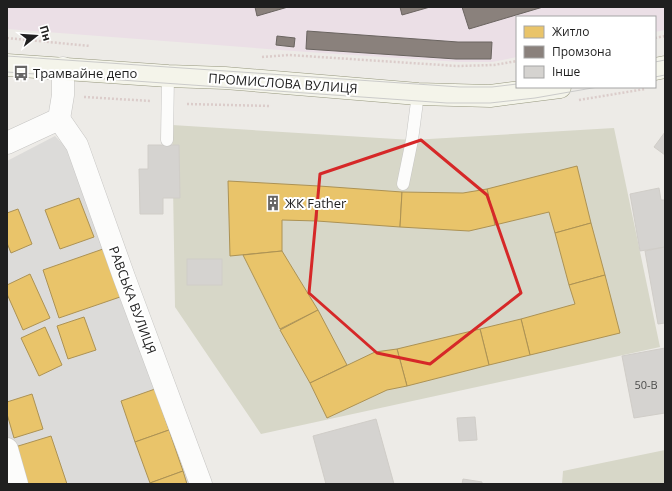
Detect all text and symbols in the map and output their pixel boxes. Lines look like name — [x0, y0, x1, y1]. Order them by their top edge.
north arrow — [16, 16, 56, 56]
legend — [516, 16, 656, 88]
text: Пн — [37, 23, 55, 43]
text: Житло — [552, 23, 589, 40]
text: Промзона — [552, 43, 611, 60]
text: Інше — [552, 63, 581, 80]
bus stop icon: Трамвайне депо — [12, 64, 30, 82]
place label: Трамвайне депо — [33, 64, 138, 82]
street label: ПРОМИСЛОВА ВУЛИЦЯ — [208, 69, 358, 97]
building icon: ЖК Father — [264, 194, 282, 212]
place label: ЖК Father — [285, 194, 347, 212]
street label: РАВСЬКА ВУЛИЦЯ — [105, 244, 161, 356]
house number: 50-В — [634, 377, 658, 392]

